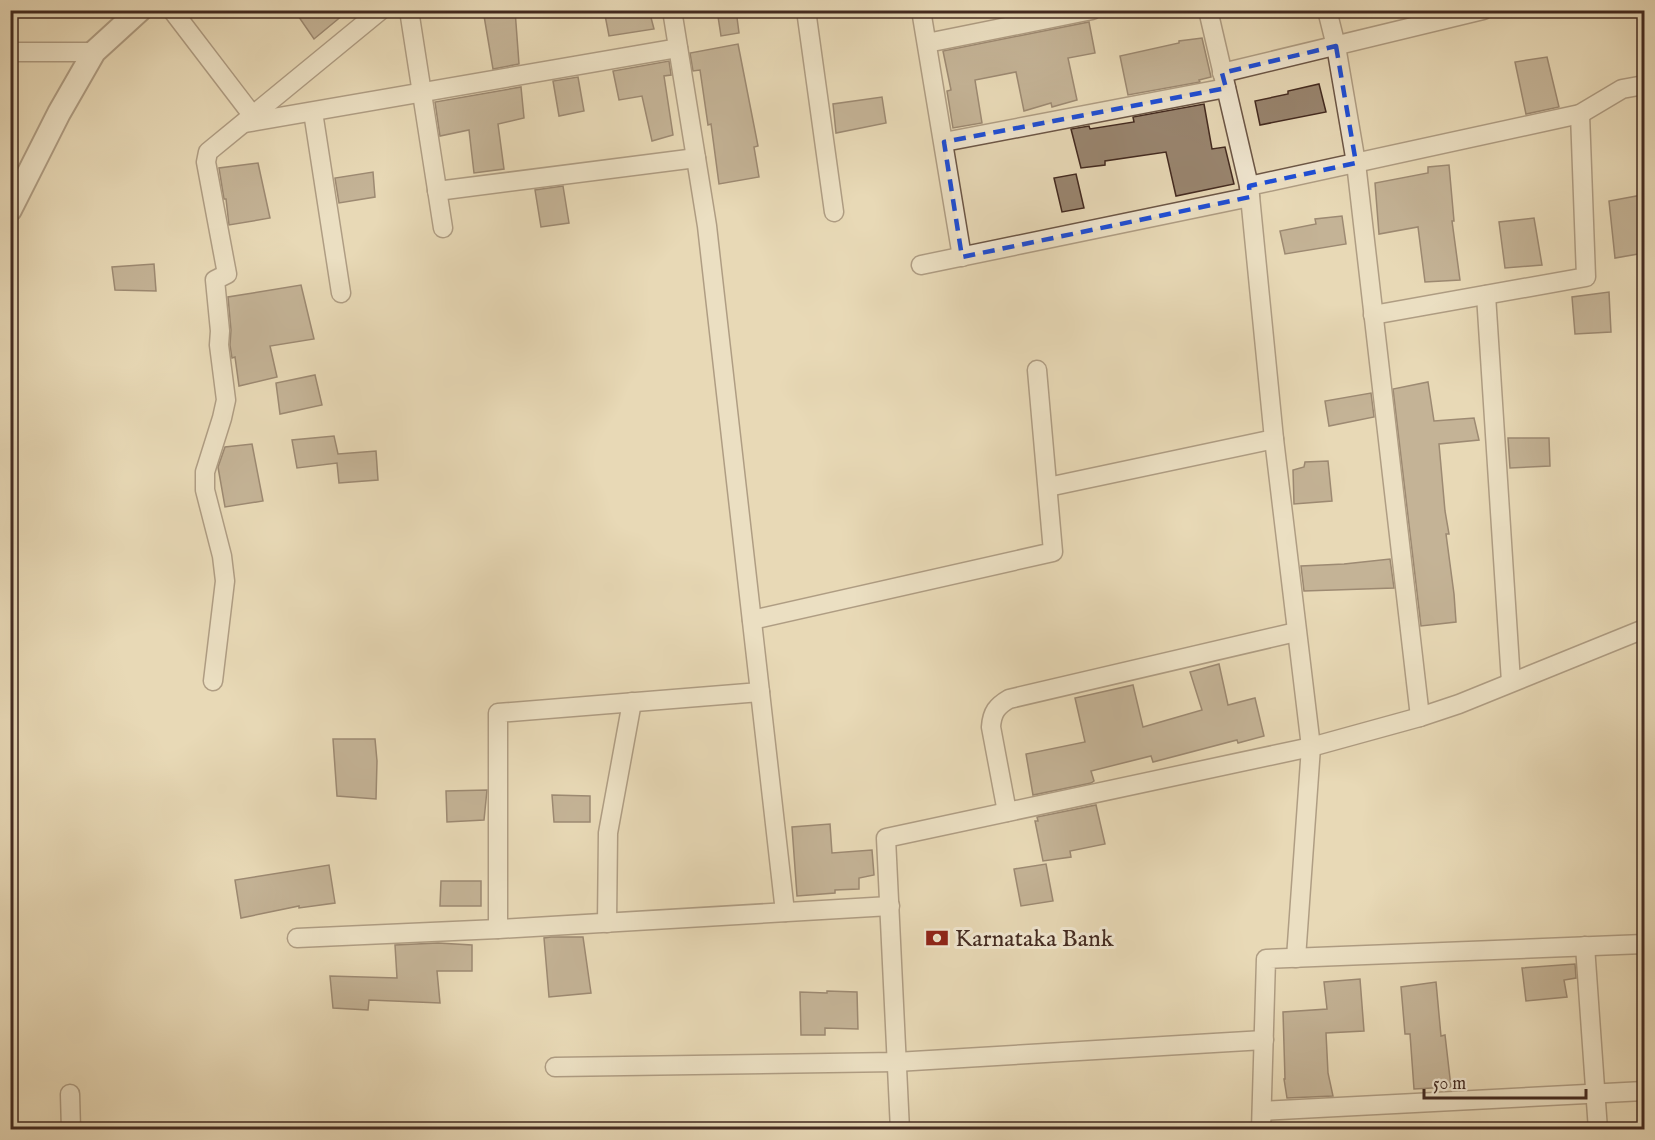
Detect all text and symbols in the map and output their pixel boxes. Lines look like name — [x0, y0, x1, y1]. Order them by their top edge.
place label: Karnataka Bank — [955, 924, 1114, 955]
bank icon: Karnataka Bank — [924, 925, 950, 951]
scale bar — [1424, 1062, 1586, 1100]
text: 50 m — [1433, 1073, 1466, 1096]

